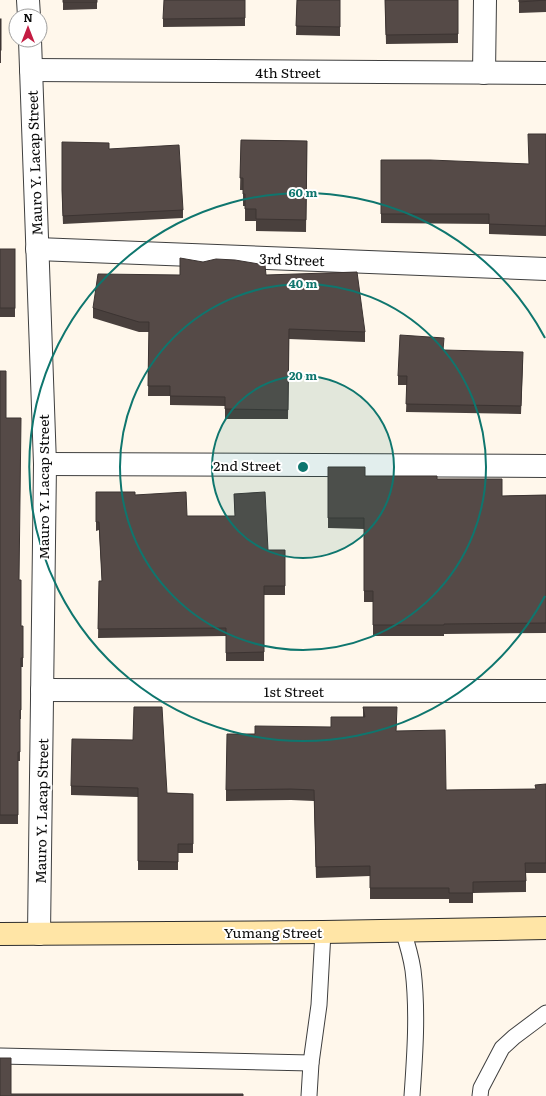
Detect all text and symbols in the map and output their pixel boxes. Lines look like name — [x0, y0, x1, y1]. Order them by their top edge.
north arrow — [8, 8, 48, 48]
text: N — [23, 9, 33, 25]
street label: 4th Street — [255, 62, 321, 82]
street label: Mauro Y. Lacap Street — [21, 90, 47, 236]
text: 60 m — [289, 183, 317, 201]
street label: 3rd Street — [259, 248, 325, 270]
text: 40 m — [289, 274, 318, 292]
text: 20 m — [289, 366, 317, 384]
street label: Mauro Y. Lacap Street — [33, 414, 53, 560]
street label: 2nd Street — [213, 455, 281, 475]
centre of rings — [296, 460, 310, 474]
street label: 1st Street — [264, 681, 325, 701]
street label: Mauro Y. Lacap Street — [30, 738, 52, 884]
street label: Yumang Street — [224, 922, 323, 942]

